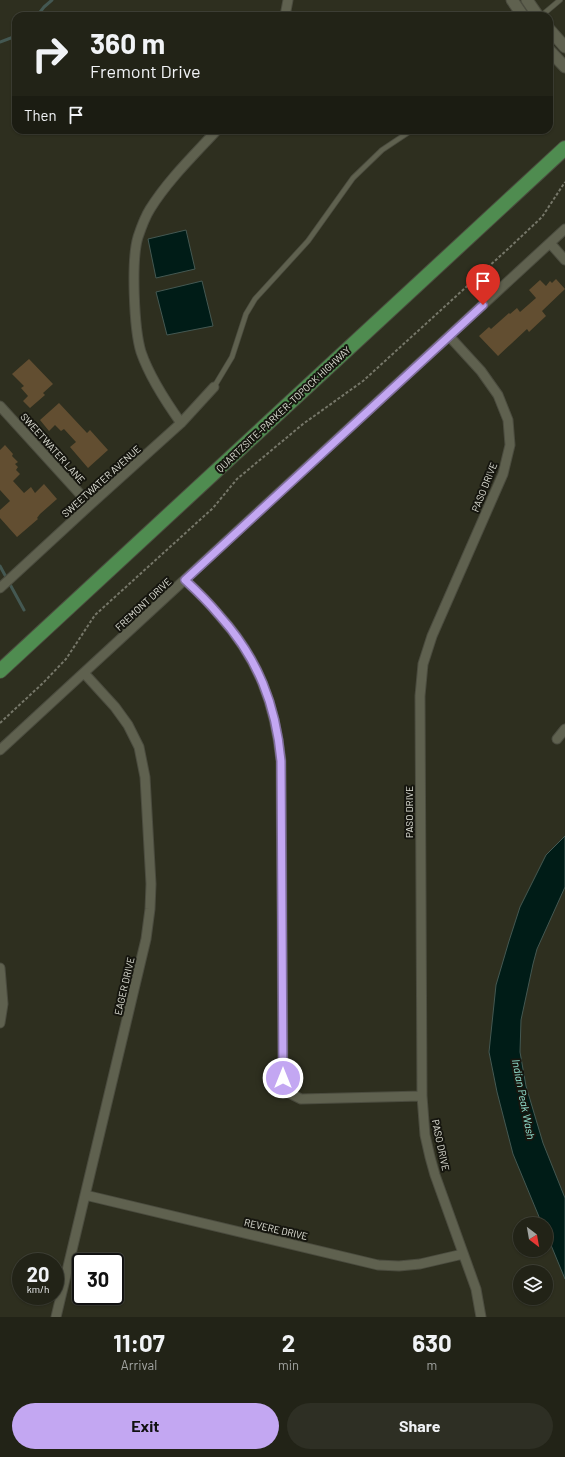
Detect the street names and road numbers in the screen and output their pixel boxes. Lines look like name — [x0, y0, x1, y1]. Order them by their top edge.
street label: QUARTZSITE–PARKER–TOPOCK HIGHWAY — [213, 343, 353, 475]
street label: SWEETWATER LANE — [18, 410, 88, 486]
street label: SWEETWATER AVENUE — [59, 442, 143, 520]
street label: PASO DRIVE — [469, 461, 499, 513]
street label: FREMONT DRIVE — [112, 575, 174, 633]
street label: PASO DRIVE — [403, 786, 415, 838]
street label: EAGER DRIVE — [112, 956, 136, 1016]
street label: PASO DRIVE — [430, 1118, 452, 1172]
street label: REVERE DRIVE — [243, 1216, 309, 1242]

